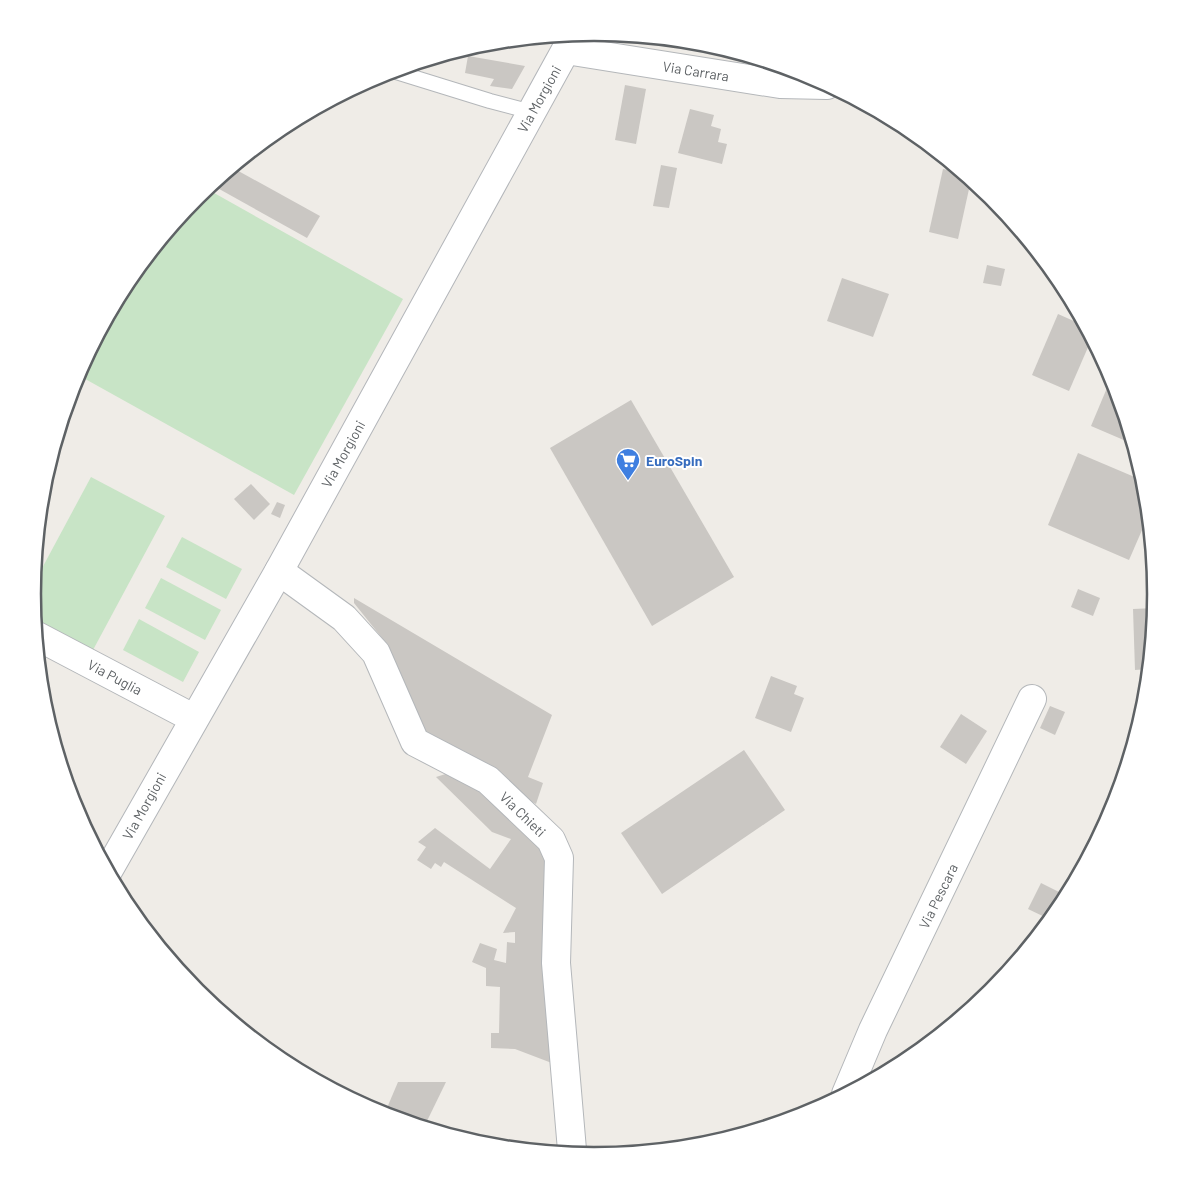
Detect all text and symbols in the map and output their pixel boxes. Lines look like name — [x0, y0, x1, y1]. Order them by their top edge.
street label: Via Carrara — [662, 57, 730, 85]
street label: Via Morgioni — [514, 62, 564, 136]
street label: Via Morgioni — [318, 417, 368, 491]
supermarket icon: EuroSpin — [615, 447, 641, 481]
place label: EuroSpin — [646, 452, 702, 469]
street label: Via Puglia — [85, 656, 145, 698]
street label: Via Morgioni — [119, 769, 169, 843]
street label: Via Chieti — [496, 788, 550, 840]
street label: Via Pescara — [915, 861, 961, 931]

